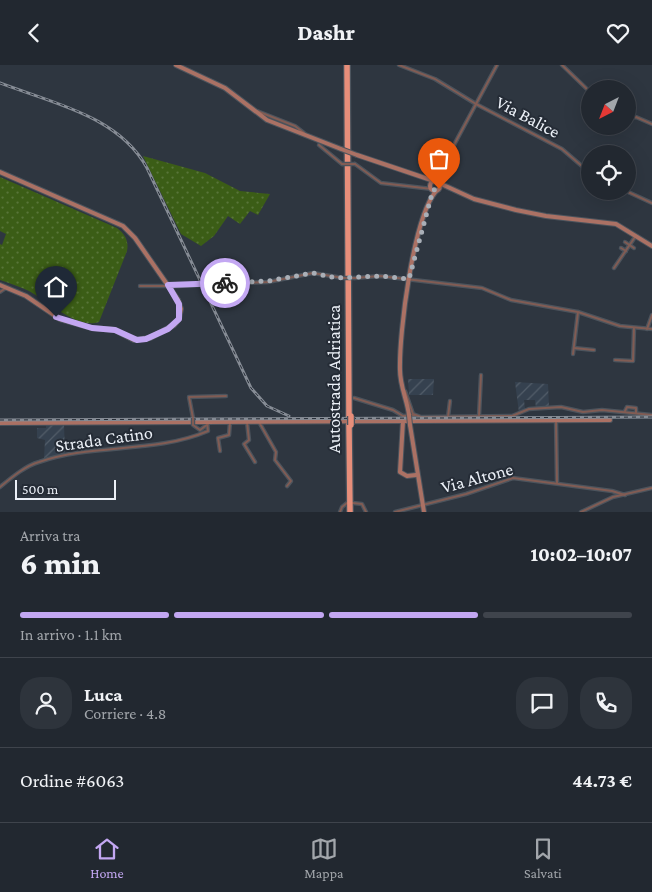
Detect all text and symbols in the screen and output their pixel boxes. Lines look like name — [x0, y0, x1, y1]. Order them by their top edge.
icon: back — [20, 19, 48, 47]
icon: heart — [604, 19, 632, 47]
text: Dashr — [297, 20, 355, 45]
north arrow — [581, 80, 636, 135]
map controls — [581, 80, 636, 200]
street label: Via Balice — [493, 92, 563, 142]
pin — [418, 138, 460, 189]
icon: bag — [425, 145, 453, 173]
button: locate — [581, 145, 636, 200]
courier — [200, 258, 250, 308]
pin — [35, 266, 77, 317]
icon: bike — [211, 269, 239, 297]
icon: home — [42, 273, 70, 301]
street label: Autostrada Adriatica — [324, 305, 344, 453]
street label: Strada Catino — [54, 422, 154, 456]
street label: Via Altone — [439, 459, 515, 497]
scale bar — [15, 477, 116, 500]
text: 500 m — [22, 481, 58, 497]
text: Arriva tra — [20, 527, 80, 544]
text: 10:02–10:07 — [530, 544, 632, 565]
text: 6 min — [20, 545, 100, 581]
text: In arrivo · 1.1 km — [20, 626, 122, 643]
button: person — [20, 677, 72, 729]
button: chat — [516, 677, 568, 729]
button: phone — [580, 677, 632, 729]
text: Luca — [84, 684, 123, 705]
text: Corriere · 4.8 — [84, 705, 166, 722]
text: Ordine #6063 — [20, 770, 124, 791]
text: 44.73 € — [572, 770, 632, 791]
tab: Home — [90, 835, 124, 881]
tab: Mappa — [304, 835, 343, 881]
tab: Salvati — [524, 835, 562, 881]

